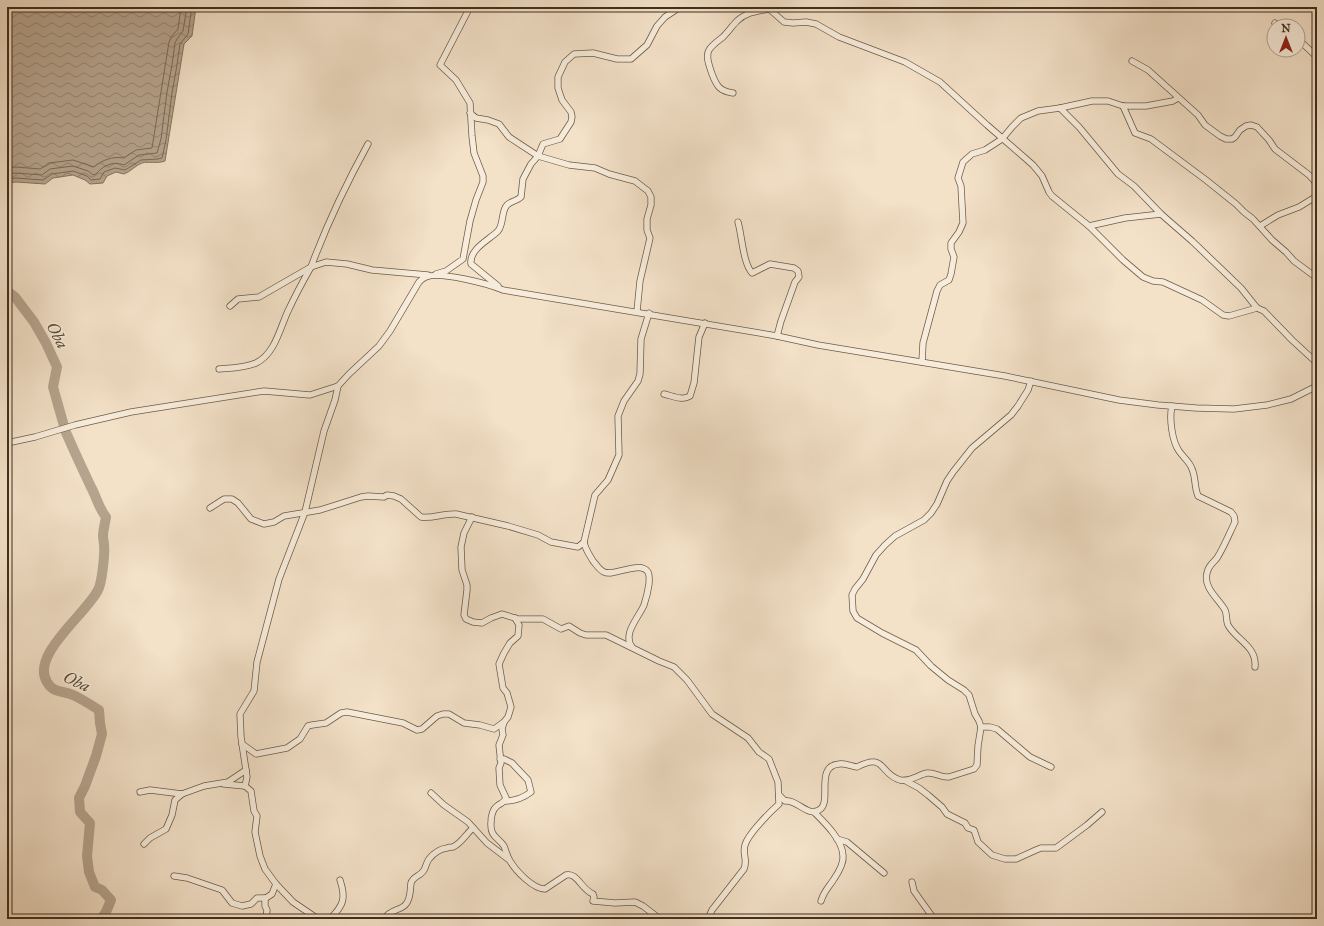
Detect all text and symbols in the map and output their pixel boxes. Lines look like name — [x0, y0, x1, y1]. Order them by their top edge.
north arrow — [1266, 18, 1306, 58]
text: N — [1281, 22, 1291, 35]
water label: Oba — [42, 318, 73, 352]
water label: Oba — [60, 666, 94, 697]

